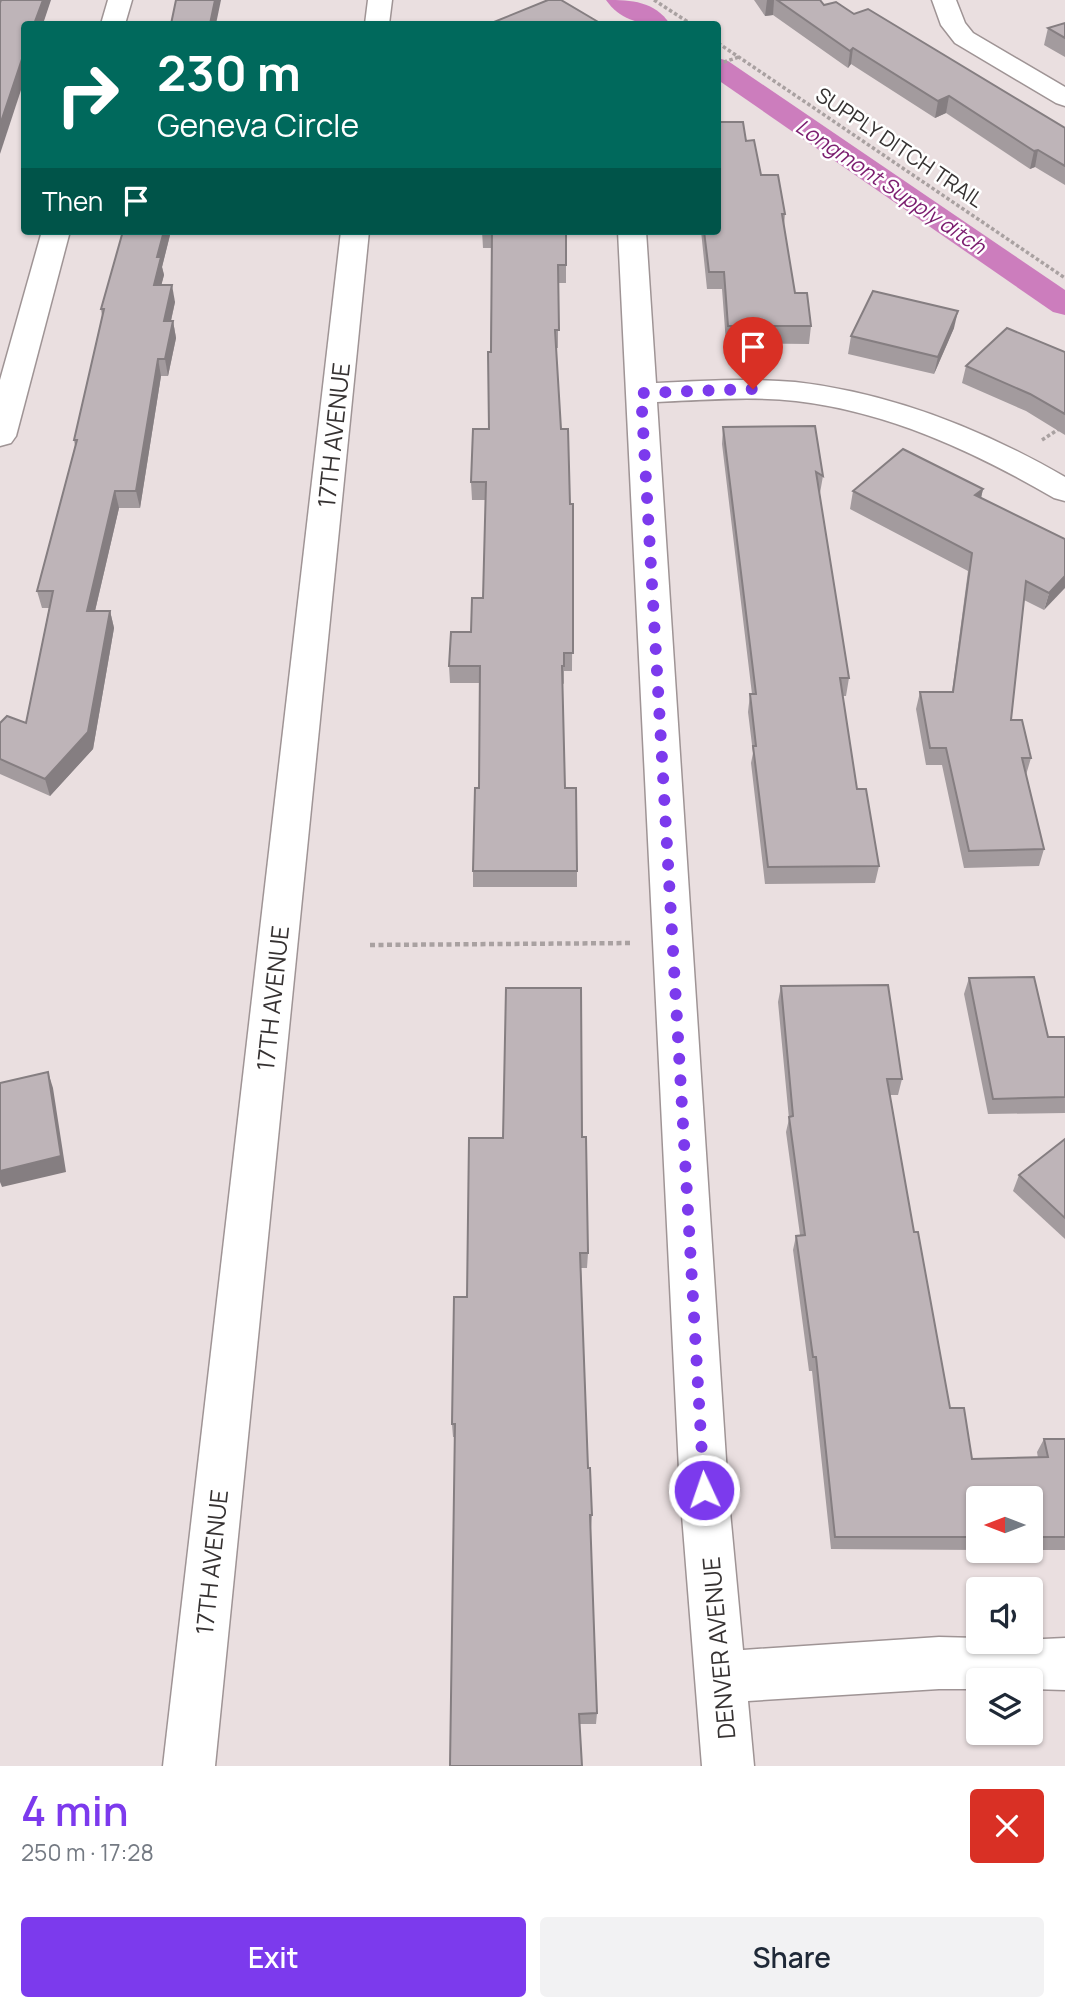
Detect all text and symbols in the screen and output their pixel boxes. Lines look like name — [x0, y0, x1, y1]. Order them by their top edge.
text: 230 m — [157, 39, 301, 106]
icon: right — [42, 49, 133, 140]
street label: SUPPLY DITCH TRAIL — [811, 80, 990, 214]
text: Geneva Circle — [157, 103, 359, 147]
water label: Longmont Supply ditch — [791, 112, 993, 261]
icon: arrive — [117, 182, 155, 220]
text: Then — [42, 183, 103, 219]
pin — [723, 317, 783, 389]
icon: arrive — [734, 328, 772, 366]
street label: 17TH AVENUE — [309, 361, 357, 509]
street label: 17TH AVENUE — [248, 924, 296, 1072]
position arrow — [667, 1453, 741, 1527]
north arrow — [966, 1486, 1043, 1563]
map controls — [966, 1486, 1043, 1745]
street label: 17TH AVENUE — [187, 1488, 235, 1636]
street label: DENVER AVENUE — [694, 1555, 742, 1741]
button: sound — [966, 1577, 1043, 1654]
button: layers — [966, 1668, 1043, 1745]
text: 4 min — [21, 1781, 129, 1839]
button: close — [970, 1789, 1044, 1863]
text: 250 m · 17:28 — [21, 1836, 154, 1868]
button: Exit — [21, 1917, 526, 1997]
button: Share — [540, 1917, 1044, 1997]

